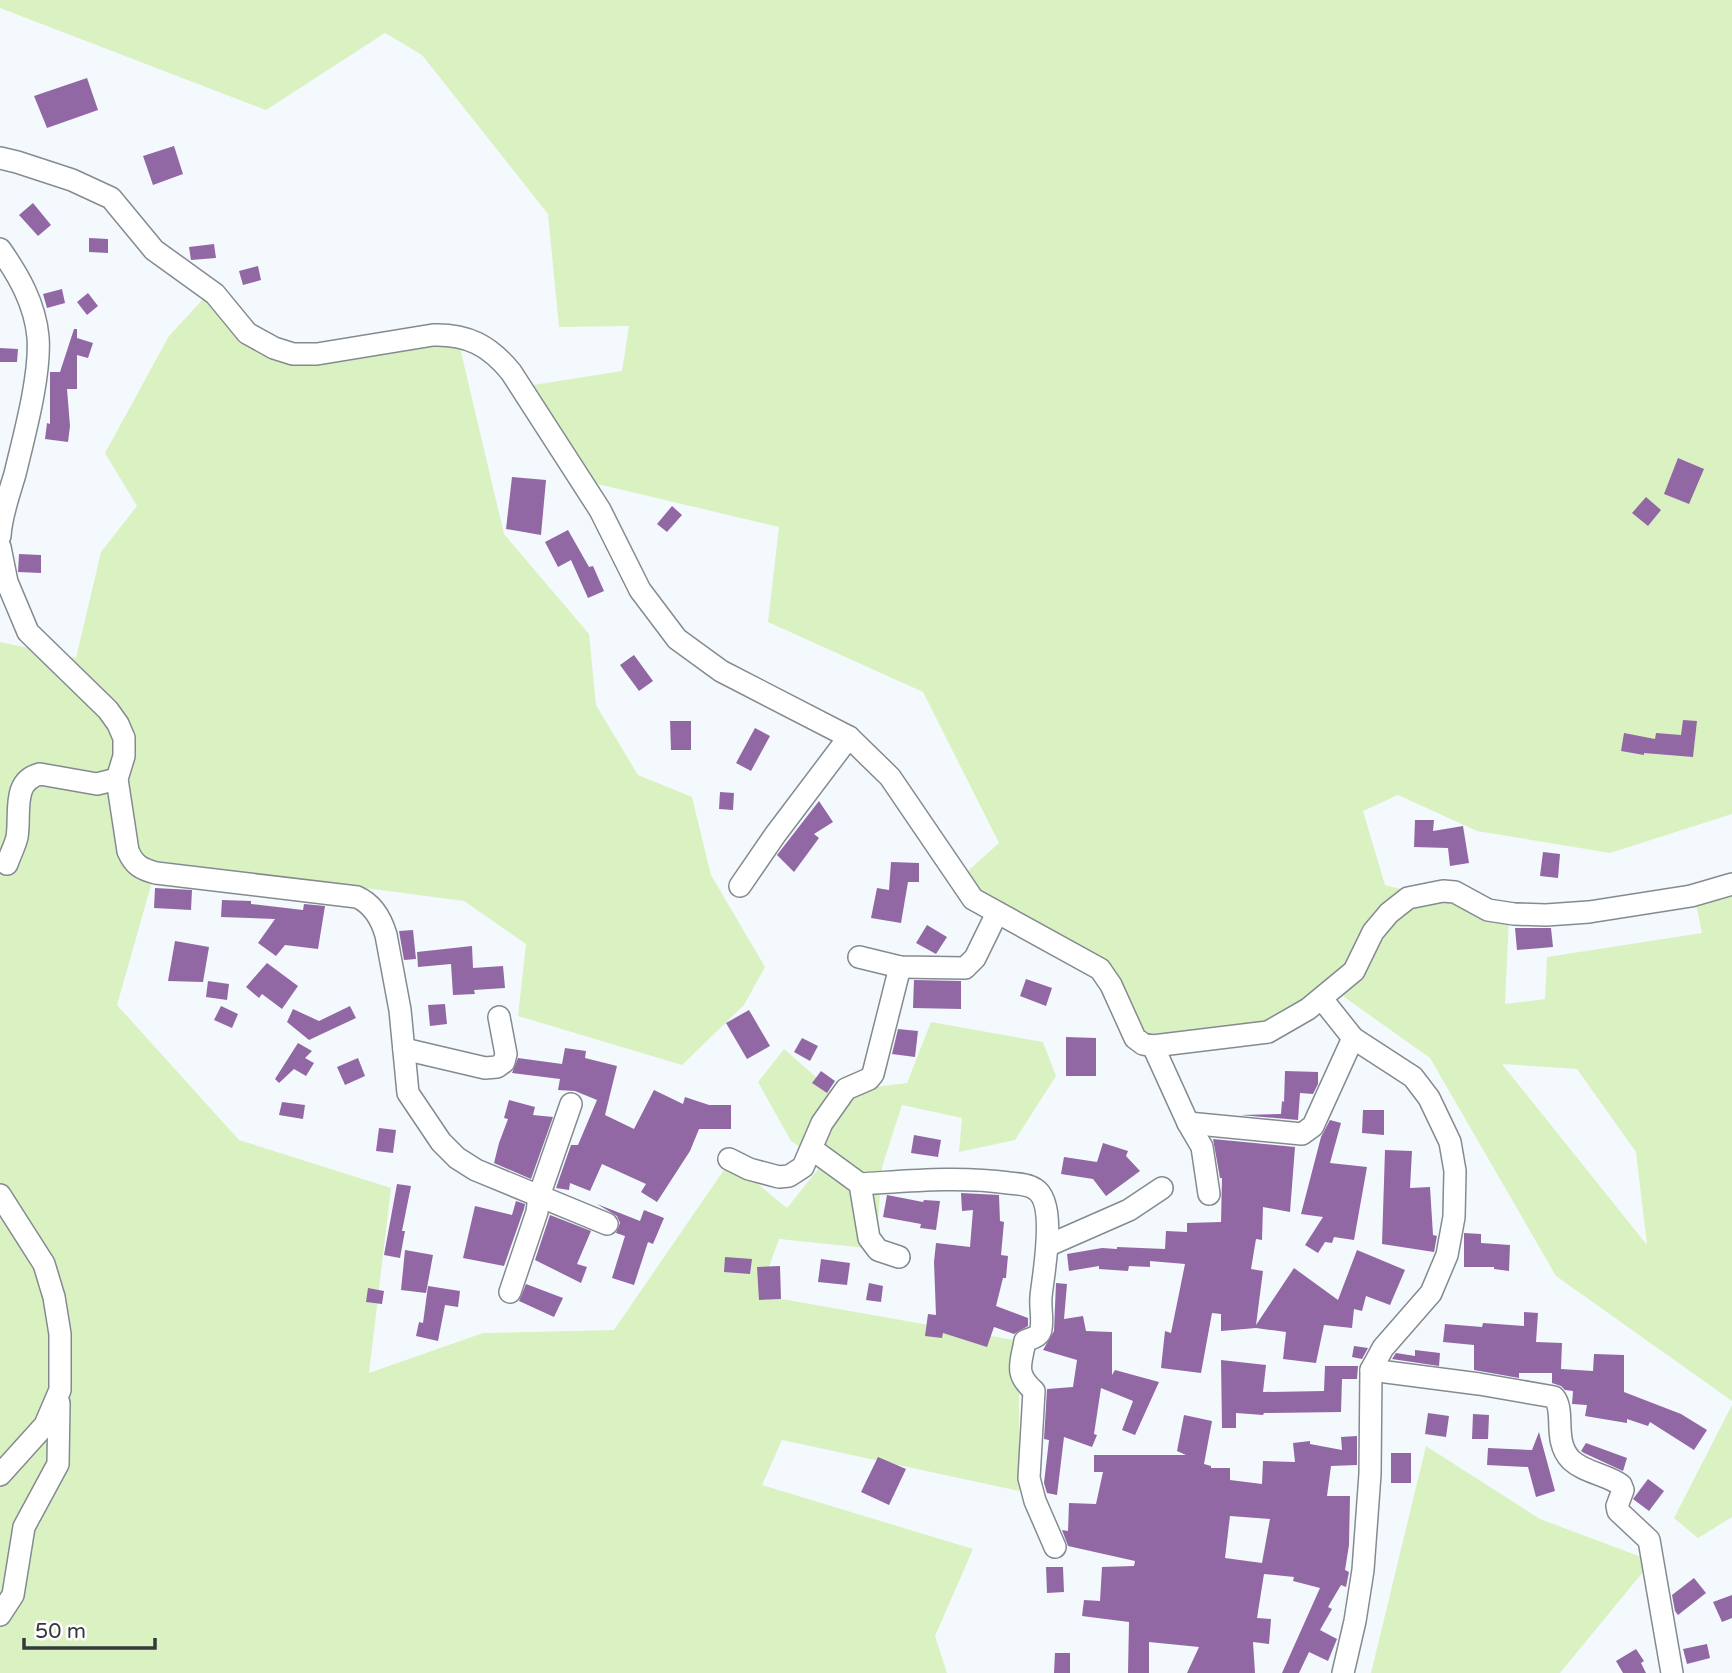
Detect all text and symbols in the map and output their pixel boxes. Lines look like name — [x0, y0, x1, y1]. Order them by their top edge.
scale bar — [24, 1606, 156, 1650]
text: 50 m — [35, 1619, 86, 1644]

